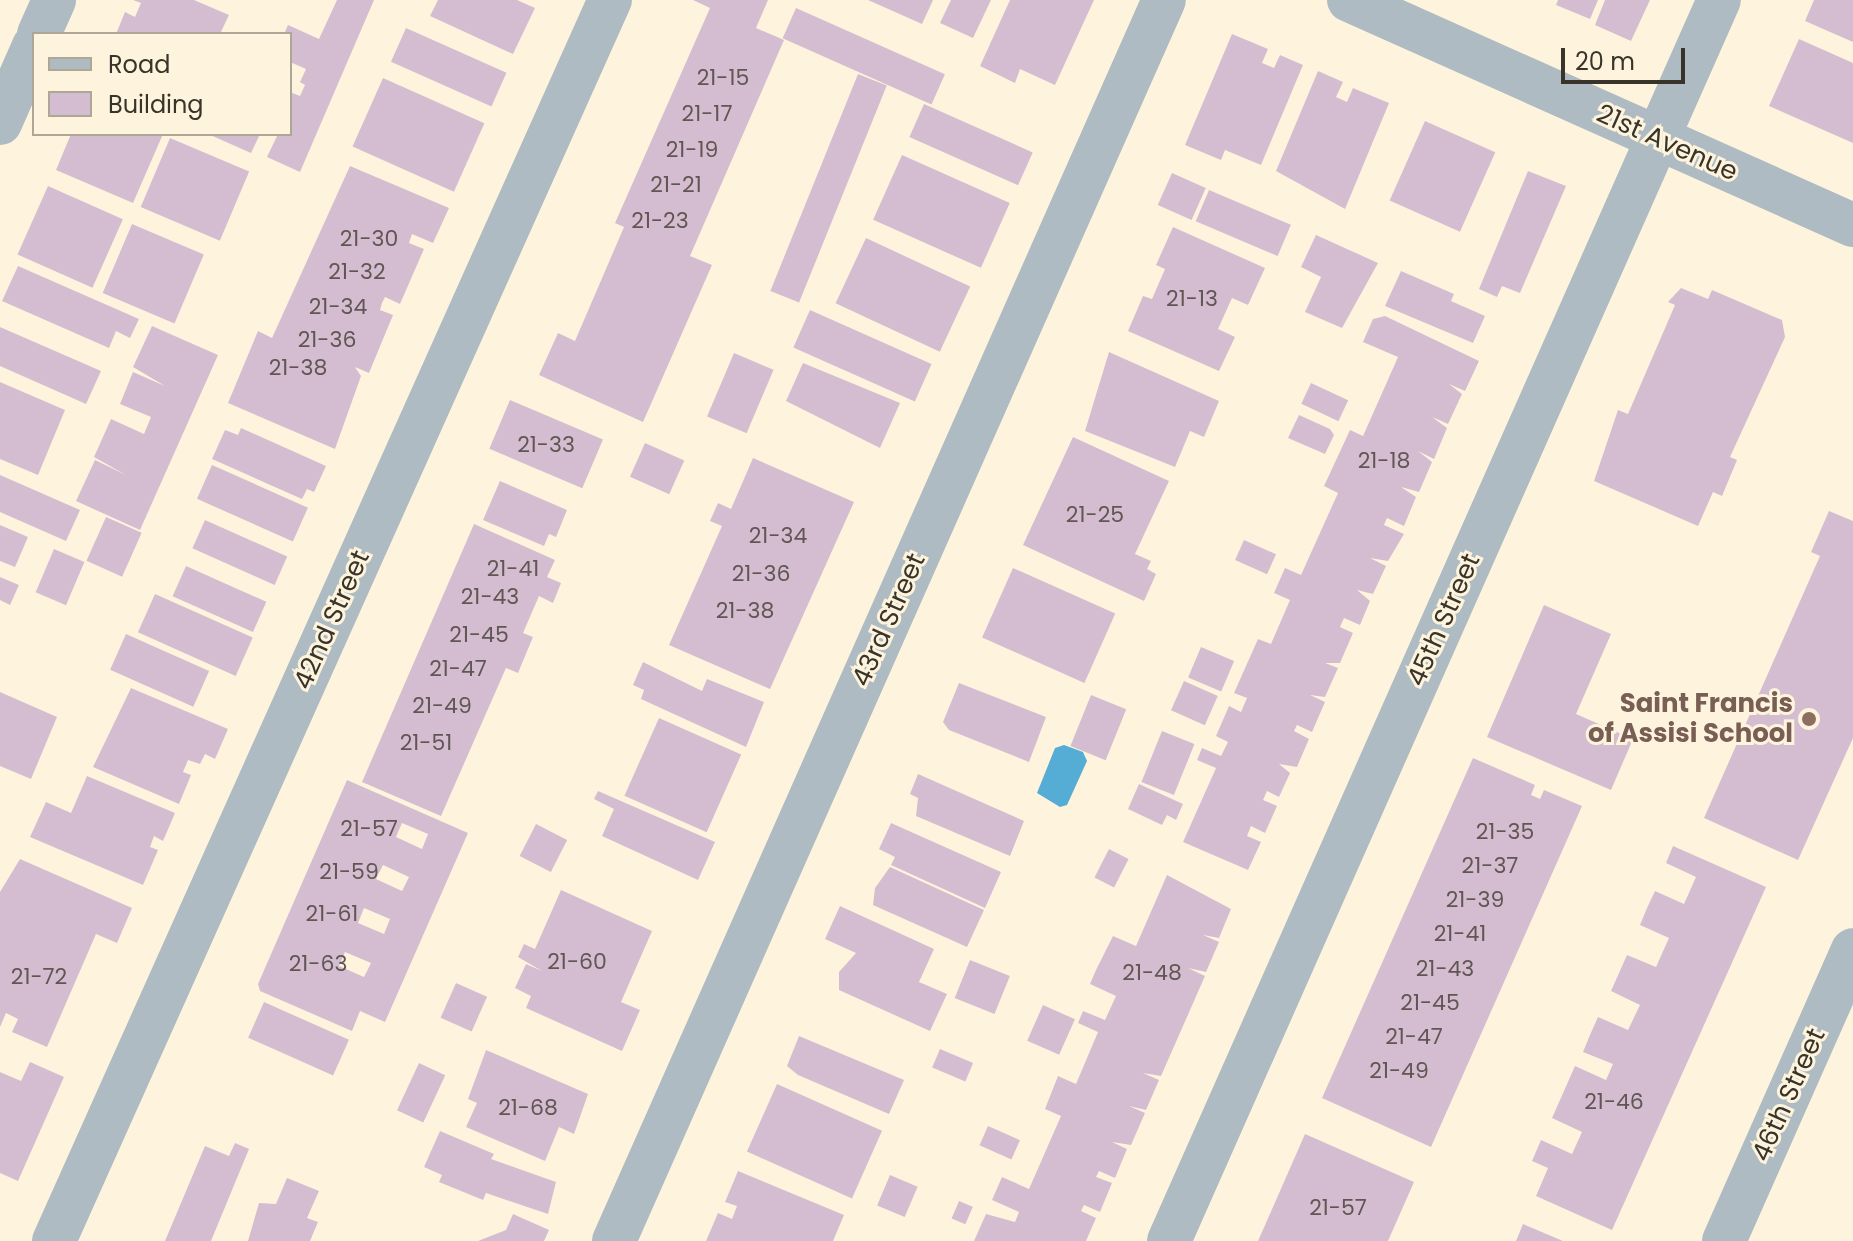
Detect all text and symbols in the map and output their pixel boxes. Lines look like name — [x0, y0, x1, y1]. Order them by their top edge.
legend — [32, 32, 292, 136]
scale bar — [1565, 32, 1689, 82]
text: 20 m — [1575, 45, 1635, 78]
text: Road — [108, 48, 170, 81]
house number: 21-15 — [697, 65, 749, 91]
text: Building — [108, 88, 204, 121]
street label: 21st Avenue — [1592, 98, 1742, 188]
house number: 21-17 — [682, 101, 732, 127]
house number: 21-19 — [666, 137, 718, 163]
house number: 21-21 — [650, 172, 702, 198]
house number: 21-23 — [631, 208, 689, 234]
house number: 21-30 — [340, 226, 398, 252]
house number: 21-32 — [328, 259, 386, 285]
house number: 21-13 — [1166, 286, 1218, 312]
house number: 21-34 — [309, 294, 367, 320]
house number: 21-36 — [298, 327, 356, 353]
house number: 21-38 — [269, 355, 327, 381]
house number: 21-33 — [517, 432, 575, 458]
house number: 21-18 — [1358, 448, 1410, 474]
house number: 21-25 — [1066, 502, 1124, 528]
house number: 21-34 — [749, 523, 807, 549]
street label: 42nd Street — [288, 546, 376, 694]
street label: 43rd Street — [846, 549, 932, 691]
street label: 45th Street — [1401, 549, 1487, 691]
house number: 21-41 — [487, 556, 539, 582]
house number: 21-36 — [732, 561, 790, 587]
house number: 21-43 — [461, 584, 519, 610]
house number: 21-38 — [716, 598, 774, 624]
house number: 21-45 — [449, 622, 509, 648]
house number: 21-47 — [429, 656, 487, 682]
place label: Saint Francis of Assisi School — [1588, 688, 1793, 750]
house number: 21-49 — [412, 693, 472, 719]
marker: Saint Francis of Assisi School — [1800, 710, 1818, 728]
house number: 21-51 — [400, 730, 452, 756]
house number: 21-57 — [340, 816, 398, 842]
house number: 21-35 — [1476, 819, 1534, 845]
house number: 21-37 — [1462, 853, 1518, 879]
house number: 21-59 — [319, 859, 379, 885]
house number: 21-39 — [1446, 887, 1504, 913]
house number: 21-61 — [306, 901, 358, 927]
house number: 21-41 — [1434, 921, 1486, 947]
house number: 21-60 — [547, 949, 607, 975]
house number: 21-63 — [289, 951, 347, 977]
house number: 21-43 — [1416, 956, 1474, 982]
house number: 21-48 — [1122, 960, 1182, 986]
house number: 21-72 — [11, 964, 67, 990]
house number: 21-45 — [1400, 990, 1460, 1016]
house number: 21-47 — [1385, 1024, 1443, 1050]
street label: 46th Street — [1746, 1024, 1832, 1166]
house number: 21-49 — [1369, 1058, 1429, 1084]
house number: 21-46 — [1584, 1089, 1644, 1115]
house number: 21-68 — [498, 1095, 558, 1121]
house number: 21-57 — [1309, 1195, 1367, 1221]

